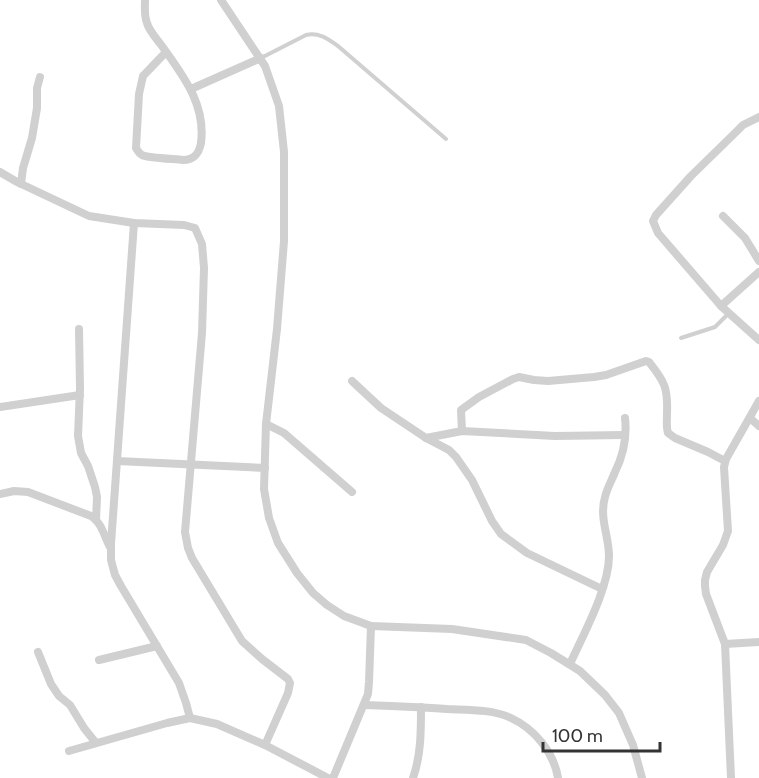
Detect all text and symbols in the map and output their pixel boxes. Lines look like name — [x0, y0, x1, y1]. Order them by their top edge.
scale bar — [543, 715, 660, 753]
text: 100 m — [552, 725, 603, 747]

